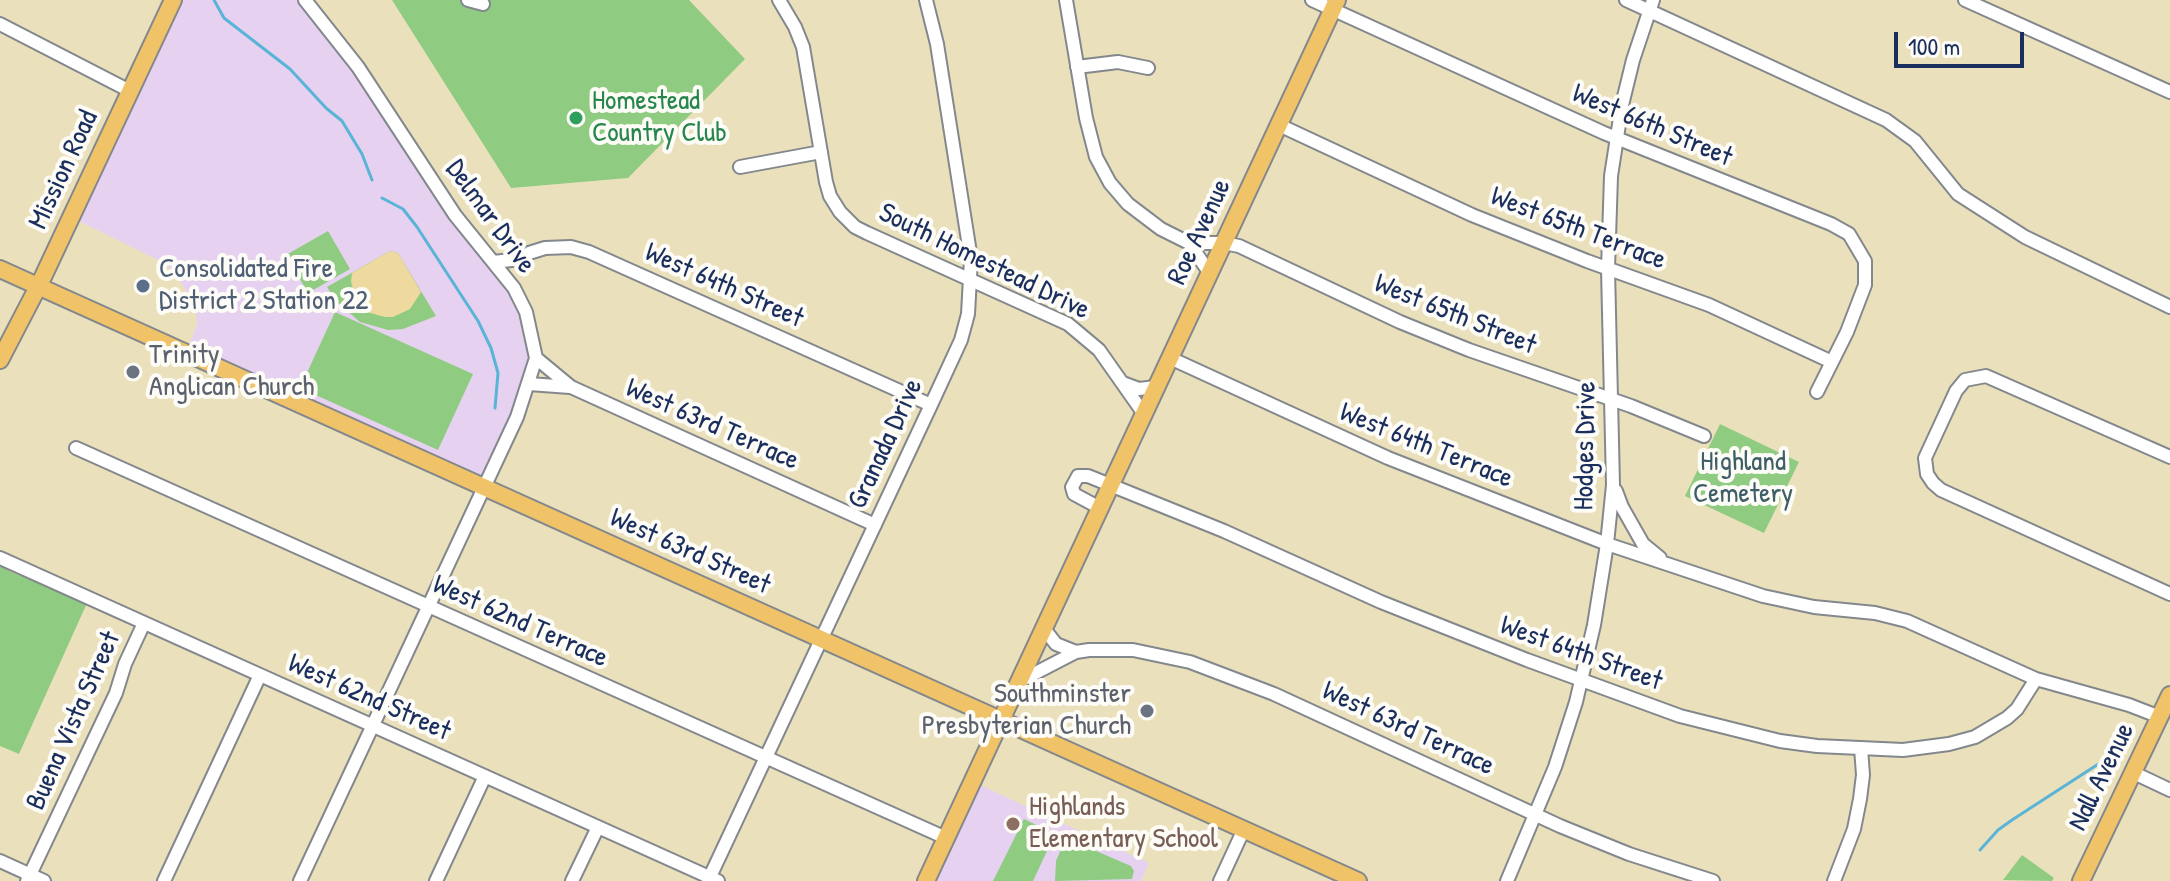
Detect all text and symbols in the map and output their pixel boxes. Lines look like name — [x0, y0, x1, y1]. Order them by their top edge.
scale bar — [1898, 16, 2028, 66]
text: 100 m — [1908, 30, 1960, 62]
street label: West 66th Street — [1567, 77, 1737, 175]
place label: Homestead Country Club — [592, 85, 727, 151]
street label: Mission Road — [22, 105, 106, 235]
marker: Homestead Country Club — [567, 109, 585, 127]
street label: Delmar Drive — [438, 154, 542, 280]
street label: Roe Avenue — [1161, 174, 1239, 290]
street label: West 65th Terrace — [1486, 180, 1670, 278]
street label: South Homestead Drive — [873, 196, 1095, 328]
street label: West 64th Street — [640, 236, 808, 336]
place label: Consolidated Fire District 2 Station 22 — [159, 253, 368, 319]
street label: West 65th Street — [1369, 267, 1541, 363]
marker: Consolidated Fire District 2 Station 22 — [134, 277, 152, 295]
place label: Trinity Anglican Church — [149, 339, 314, 405]
marker: Trinity Anglican Church — [124, 363, 142, 381]
street label: West 63rd Terrace — [620, 372, 804, 478]
street label: Granada Drive — [841, 374, 931, 514]
street label: Hodges Drive — [1568, 381, 1604, 511]
street label: West 64th Terrace — [1335, 396, 1517, 496]
park label: Highland Cemetery — [1693, 446, 1793, 512]
street label: West 63rd Street — [604, 502, 776, 602]
street label: West 62nd Terrace — [427, 568, 613, 676]
street label: West 64th Street — [1495, 609, 1667, 699]
street label: Buena Vista Street — [20, 627, 128, 815]
street label: West 62nd Street — [282, 647, 456, 749]
street label: West 63rd Terrace — [1317, 674, 1499, 784]
place label: Southminster Presbyterian Church — [922, 678, 1131, 744]
marker: Southminster Presbyterian Church — [1138, 702, 1156, 720]
street label: Nall Avenue — [2062, 718, 2142, 836]
place label: Highlands Elementary School — [1029, 791, 1218, 857]
marker: Highlands Elementary School — [1004, 815, 1022, 833]

